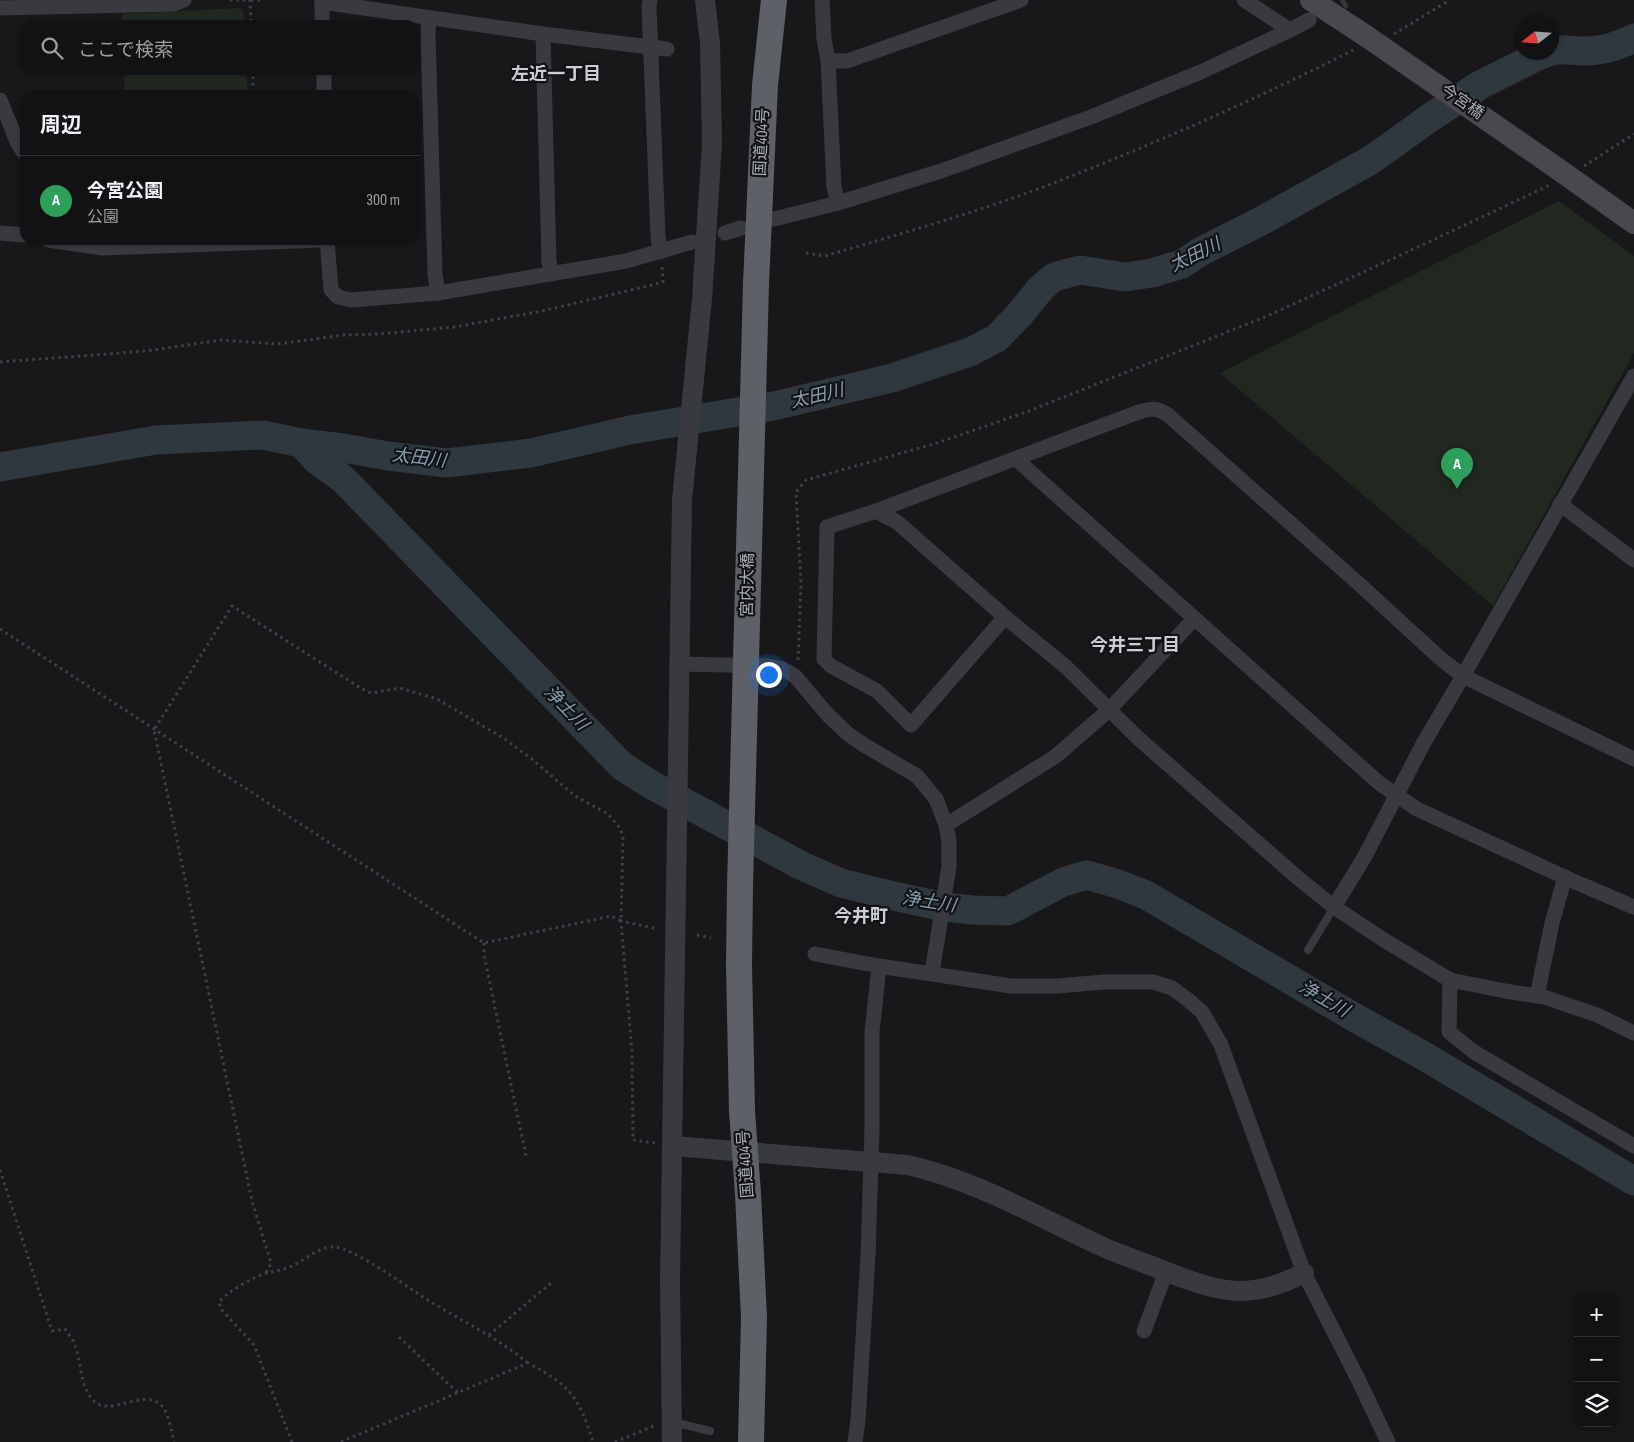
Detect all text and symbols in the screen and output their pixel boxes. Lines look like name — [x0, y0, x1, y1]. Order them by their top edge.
north arrow — [1514, 15, 1559, 60]
search box — [20, 20, 420, 75]
icon: search — [38, 34, 66, 62]
text: ここで検索 — [78, 39, 173, 62]
district label: 左近一丁目 — [511, 64, 601, 85]
street label: 今宮橋 — [1437, 80, 1487, 124]
street label: 国道404号 — [751, 107, 773, 177]
text: 周辺 — [40, 113, 82, 138]
text: 今宮公園 — [87, 180, 163, 203]
text: A — [52, 191, 60, 210]
text: 300 m — [366, 191, 400, 210]
text: 公園 — [87, 208, 119, 227]
water label: 太田川 — [1166, 233, 1226, 276]
water label: 太田川 — [788, 379, 848, 412]
water label: 太田川 — [391, 444, 449, 472]
pin: A — [1441, 448, 1473, 489]
street label: 宮内大橋 — [738, 553, 758, 617]
district label: 今井三丁目 — [1090, 635, 1180, 656]
your location — [756, 662, 782, 688]
water label: 浄土川 — [540, 681, 594, 736]
water label: 浄土川 — [901, 887, 959, 917]
district label: 今井町 — [834, 906, 888, 927]
water label: 浄土川 — [1295, 976, 1354, 1023]
street label: 国道404号 — [734, 1129, 758, 1199]
map controls — [1574, 1292, 1619, 1427]
button: + — [1574, 1292, 1619, 1337]
button: − — [1574, 1337, 1619, 1382]
button: layers — [1574, 1382, 1619, 1427]

